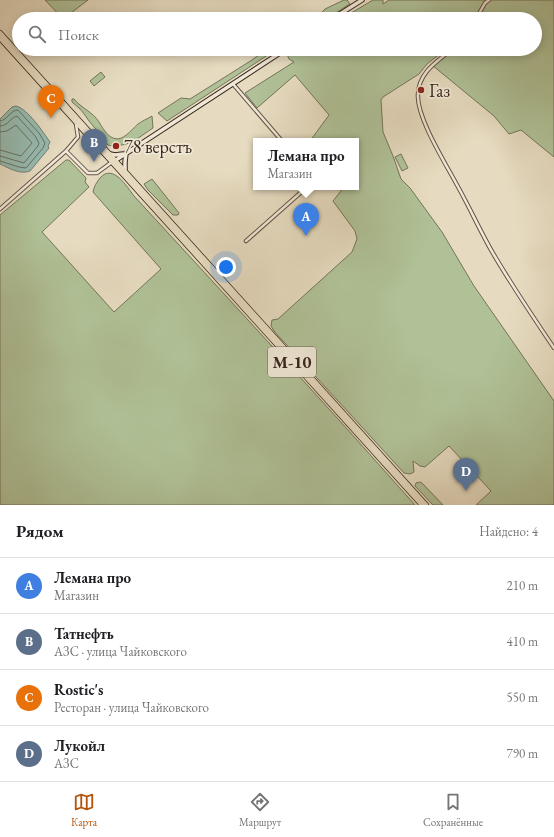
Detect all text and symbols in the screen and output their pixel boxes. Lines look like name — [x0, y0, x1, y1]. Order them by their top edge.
search box — [12, 12, 542, 56]
icon: search — [26, 23, 48, 45]
text: Поиск — [58, 25, 99, 44]
place label: Газ — [429, 79, 450, 102]
pin: C — [38, 85, 64, 118]
marker: Газ — [416, 85, 426, 95]
pin: B — [81, 129, 107, 162]
place label: 78 верстъ — [124, 135, 193, 158]
popup — [253, 138, 359, 190]
marker: 78 верстъ — [111, 141, 121, 151]
text: Лемана про — [267, 146, 345, 165]
text: Магазин — [267, 165, 312, 182]
pin: A — [293, 203, 319, 236]
your location — [216, 257, 236, 277]
road number: М-10 — [268, 347, 316, 377]
pin: D — [453, 458, 479, 491]
text: Рядом — [16, 520, 64, 542]
text: Найдено: 4 — [479, 523, 538, 540]
text: Лемана про — [54, 568, 131, 587]
text: A — [24, 577, 34, 594]
text: 210 m — [507, 577, 538, 594]
text: Магазин — [54, 587, 99, 604]
text: Татнефть — [54, 624, 114, 643]
text: B — [25, 633, 33, 650]
text: 410 m — [507, 633, 538, 650]
text: АЗС · улица Чайковского — [54, 643, 187, 660]
text: Rostic's — [54, 680, 104, 699]
text: C — [24, 689, 34, 706]
text: 550 m — [507, 689, 538, 706]
text: Ресторан · улица Чайковского — [54, 699, 209, 716]
text: Лукойл — [54, 736, 105, 755]
text: D — [24, 745, 34, 762]
text: 790 m — [507, 745, 538, 762]
text: АЗС — [54, 755, 79, 772]
tab: Карта — [71, 791, 97, 829]
tab: Маршрут — [239, 791, 281, 829]
tab: Сохранённые — [423, 791, 483, 829]

